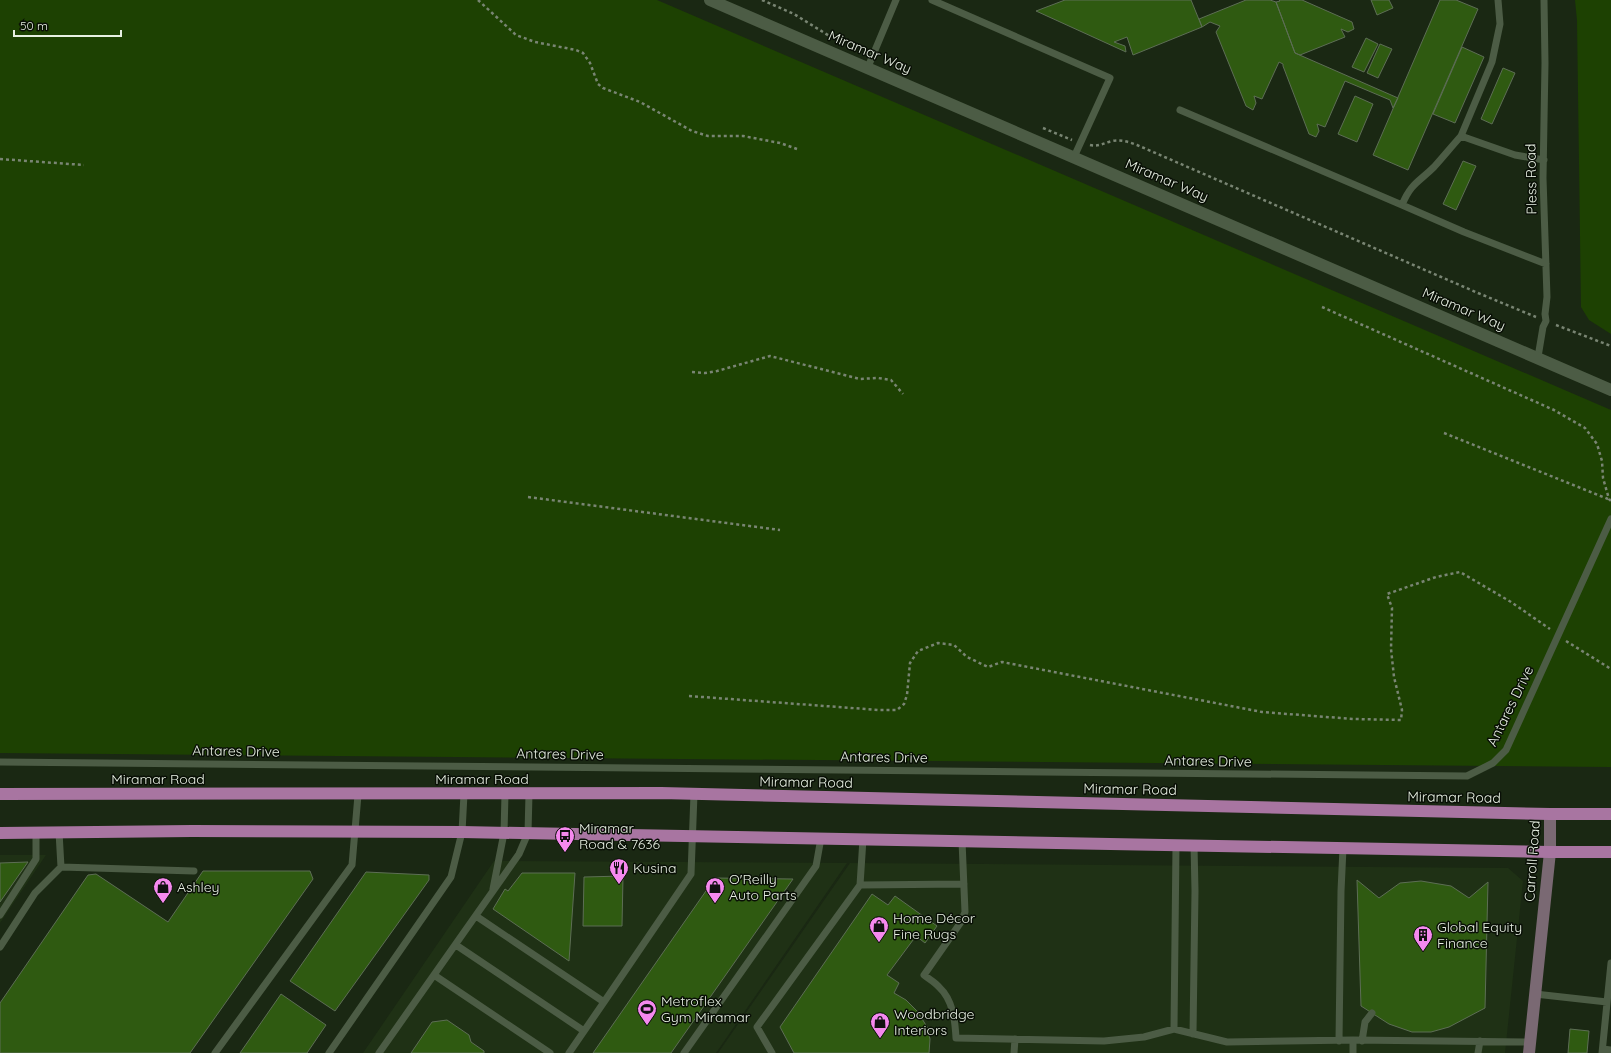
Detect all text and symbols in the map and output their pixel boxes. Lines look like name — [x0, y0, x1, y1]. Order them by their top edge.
scale bar — [14, 12, 121, 38]
text: 50 m — [20, 18, 48, 33]
street label: Miramar Way — [826, 26, 914, 78]
street label: Pless Road — [1521, 143, 1541, 215]
street label: Miramar Way — [1123, 154, 1211, 206]
street label: Miramar Way — [1420, 283, 1508, 335]
street label: Antares Drive — [1483, 663, 1537, 749]
street label: Antares Drive — [192, 741, 280, 761]
street label: Antares Drive — [516, 744, 604, 764]
street label: Antares Drive — [840, 747, 928, 767]
street label: Antares Drive — [1164, 751, 1252, 771]
street label: Miramar Road — [111, 770, 205, 788]
street label: Miramar Road — [435, 770, 529, 788]
street label: Miramar Road — [759, 772, 853, 792]
street label: Miramar Road — [1083, 779, 1177, 799]
street label: Miramar Road — [1407, 787, 1501, 807]
place label: Miramar Road & 7636 — [579, 819, 661, 853]
street label: Carroll Road — [1520, 820, 1544, 902]
bus stop icon: Miramar Road & 7636 — [554, 825, 576, 853]
restaurant icon: Kusina — [608, 857, 630, 885]
place label: Kusina — [633, 859, 676, 877]
place label: O'Reilly Auto Parts — [729, 870, 797, 904]
shop icon: Ashley — [152, 876, 174, 904]
shop icon: O'Reilly Auto Parts — [704, 876, 726, 904]
place label: Ashley — [177, 878, 219, 896]
place label: Home Décor Fine Rugs — [893, 909, 976, 943]
shop icon: Home Décor Fine Rugs — [868, 915, 890, 943]
place label: Global Equity Finance — [1437, 918, 1522, 952]
building icon: Global Equity Finance — [1412, 924, 1434, 952]
place label: Metroflex Gym Miramar — [661, 992, 751, 1026]
sports icon: Metroflex Gym Miramar — [636, 998, 658, 1026]
place label: Woodbridge Interiors — [894, 1005, 975, 1039]
shop icon: Woodbridge Interiors — [869, 1011, 891, 1039]

